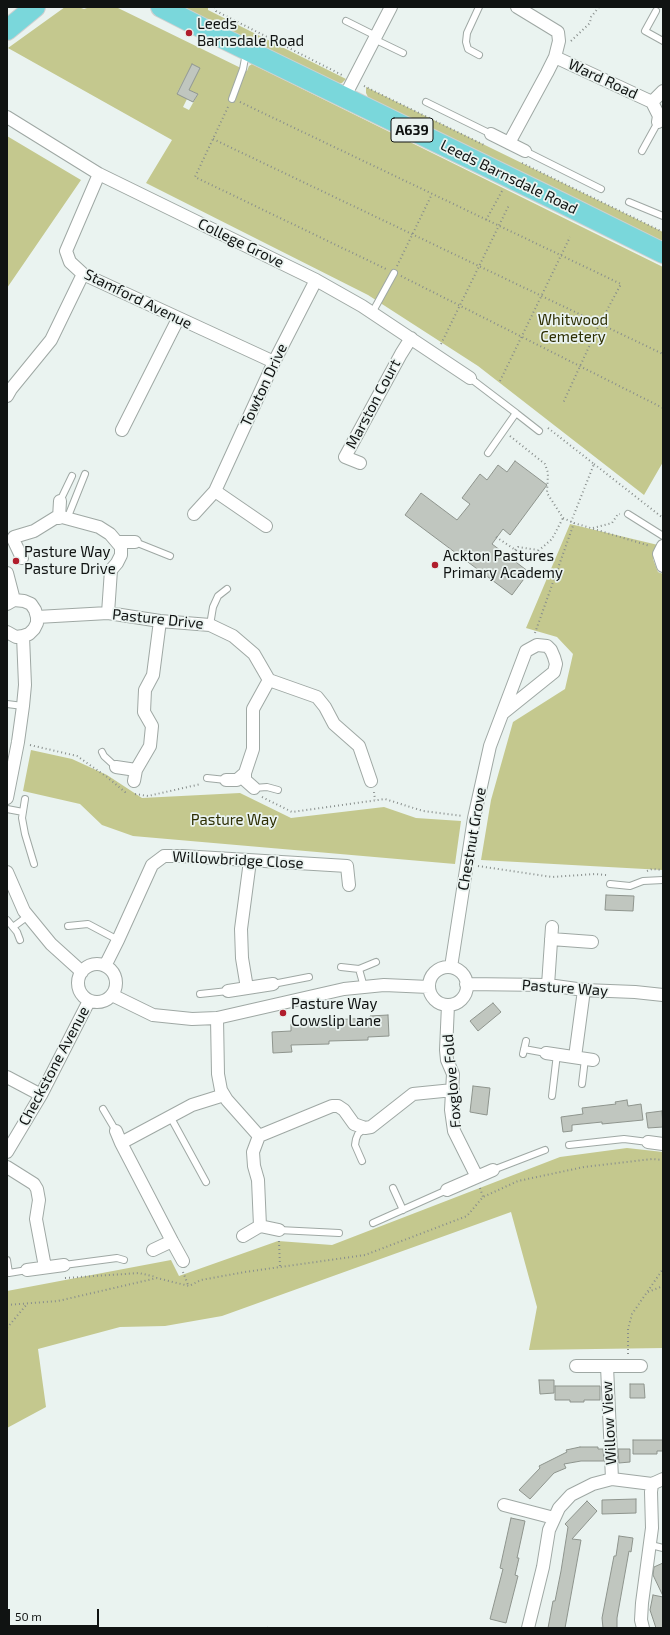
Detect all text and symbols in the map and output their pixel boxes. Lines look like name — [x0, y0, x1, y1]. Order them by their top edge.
place label: Leeds Barnsdale Road — [197, 15, 304, 50]
marker: Leeds Barnsdale Road — [184, 28, 194, 38]
street label: Ward Road — [565, 55, 641, 103]
road number: A639 — [391, 118, 433, 142]
street label: Leeds Barnsdale Road — [437, 136, 581, 218]
street label: College Grove — [195, 214, 287, 272]
street label: Stamford Avenue — [81, 265, 195, 333]
park label: Whitwood Cemetery — [538, 311, 608, 346]
street label: Towton Drive — [237, 341, 291, 429]
street label: Marston Court — [342, 356, 404, 452]
place label: Pasture Way Pasture Drive — [24, 543, 116, 578]
place label: Ackton Pastures Primary Academy — [443, 547, 563, 582]
marker: Pasture Way Pasture Drive — [11, 556, 21, 566]
marker: Ackton Pastures Primary Academy — [430, 560, 440, 570]
street label: Pasture Drive — [111, 605, 205, 633]
street label: Chestnut Grove — [454, 786, 490, 892]
park label: Pasture Way — [191, 811, 277, 829]
street label: Willowbridge Close — [172, 848, 304, 872]
street label: Pasture Way — [521, 976, 609, 1000]
place label: Pasture Way Cowslip Lane — [291, 995, 381, 1030]
street label: Checkstone Avenue — [15, 1003, 93, 1129]
marker: Pasture Way Cowslip Lane — [278, 1008, 288, 1018]
street label: Foxglove Fold — [439, 1033, 465, 1129]
street label: Willow View — [598, 1380, 620, 1466]
scale bar — [10, 1601, 101, 1627]
text: 50 m — [15, 1609, 42, 1623]

